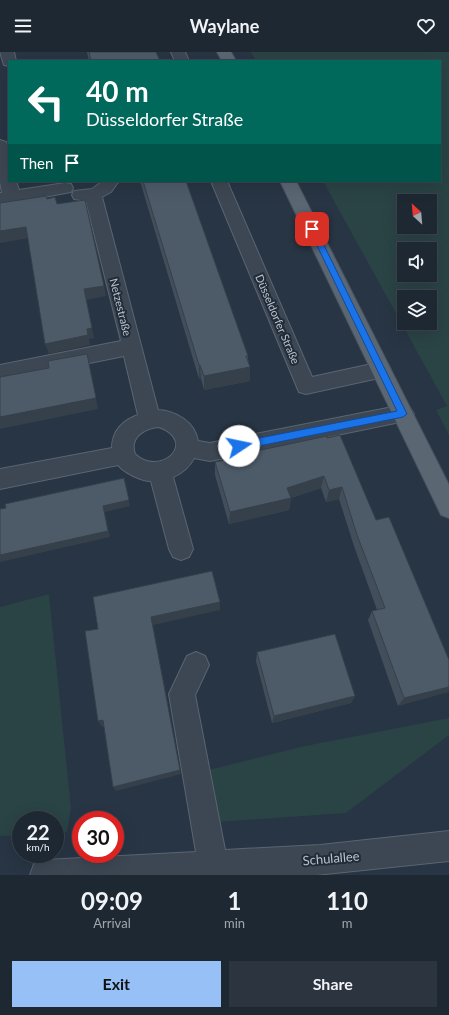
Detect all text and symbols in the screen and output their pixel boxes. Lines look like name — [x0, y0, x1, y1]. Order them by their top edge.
icon: menu — [12, 15, 34, 37]
text: Waylane — [190, 15, 259, 37]
icon: heart — [415, 15, 437, 37]
text: 40 m — [86, 74, 149, 108]
icon: left — [20, 76, 72, 128]
text: Düsseldorfer Straße — [86, 108, 243, 130]
icon: arrive — [61, 152, 83, 174]
text: Then — [20, 154, 53, 172]
north arrow — [397, 194, 437, 234]
map controls — [397, 194, 437, 330]
pin — [295, 212, 329, 246]
icon: arrive — [301, 218, 323, 240]
button: sound — [397, 242, 437, 282]
street label: Düsseldorfer Straße — [253, 272, 303, 366]
street label: Netzestraße — [108, 277, 134, 337]
button: layers — [397, 290, 437, 330]
position arrow — [218, 425, 260, 467]
speed limit sign: 30 — [72, 811, 124, 863]
text: 22 — [26, 820, 50, 844]
text: km/h — [26, 841, 50, 853]
street label: Schulallee — [302, 848, 360, 868]
text: 09:09 — [81, 886, 143, 915]
text: 1 — [228, 886, 242, 915]
text: 110 — [326, 886, 368, 915]
text: Arrival — [93, 915, 131, 931]
text: min — [224, 915, 245, 931]
text: m — [342, 915, 352, 931]
button: Exit — [12, 961, 221, 1007]
button: Share — [229, 961, 437, 1007]

